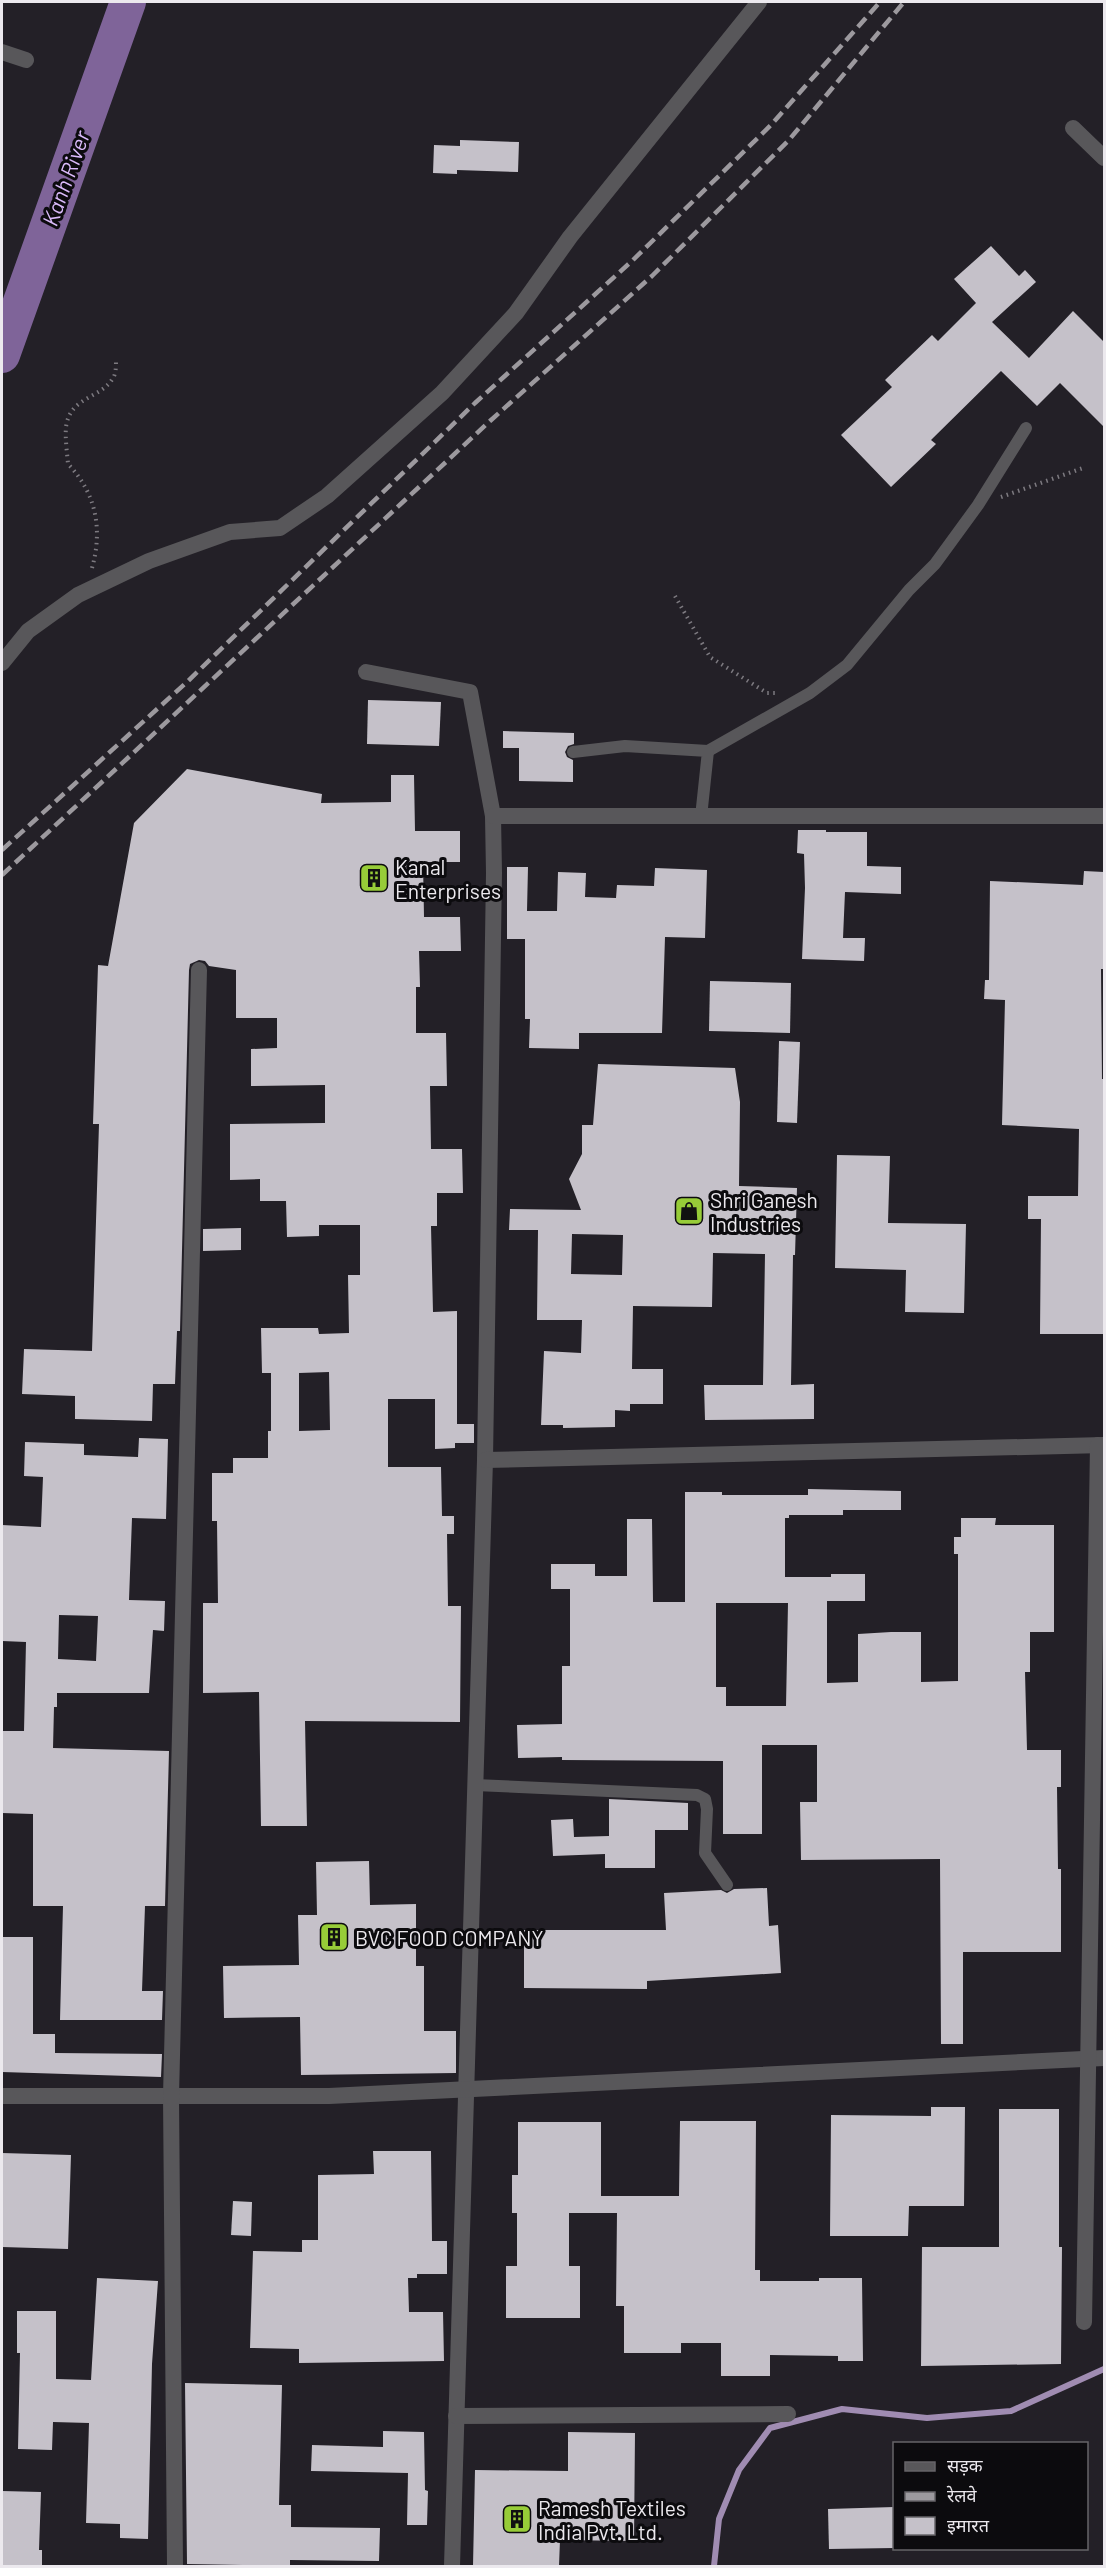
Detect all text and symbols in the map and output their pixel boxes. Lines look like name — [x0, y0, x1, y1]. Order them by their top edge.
water label: Kanh River — [36, 126, 95, 229]
place label: Kanal Enterprises — [395, 854, 501, 903]
building icon: Kanal Enterprises — [358, 862, 390, 894]
place label: Shri Ganesh Industries — [710, 1187, 818, 1236]
shop icon: Shri Ganesh Industries — [673, 1195, 705, 1227]
building icon: BVC FOOD COMPANY — [318, 1921, 350, 1953]
place label: BVC FOOD COMPANY — [355, 1925, 543, 1950]
legend — [893, 2442, 1088, 2550]
text: सड़क — [947, 2454, 984, 2476]
text: रेलवे — [946, 2484, 978, 2506]
place label: Ramesh Textiles India Pvt. Ltd. — [538, 2495, 686, 2544]
building icon: Ramesh Textiles India Pvt. Ltd. — [501, 2503, 533, 2535]
text: इमारत — [947, 2514, 990, 2536]

